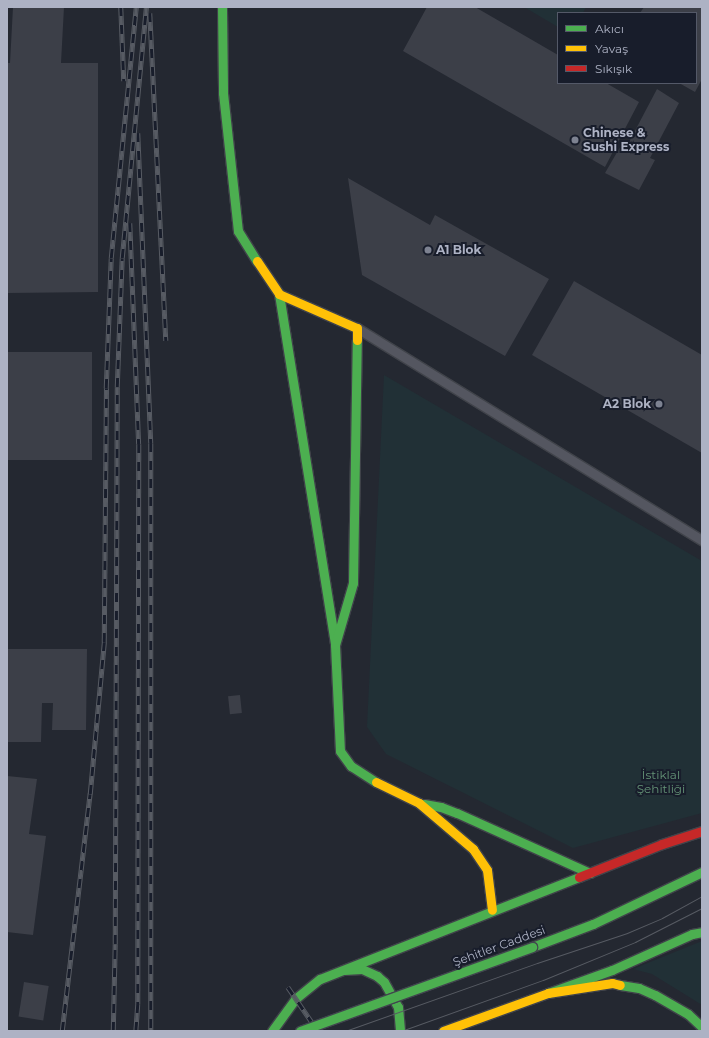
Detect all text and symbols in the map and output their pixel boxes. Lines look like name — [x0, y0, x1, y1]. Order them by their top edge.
legend — [557, 12, 697, 84]
text: Akıcı — [595, 21, 624, 36]
text: Yavaş — [595, 41, 628, 56]
text: Sıkışık — [595, 61, 632, 76]
place label: Chinese & Sushi Express — [583, 126, 669, 154]
marker: Chinese & Sushi Express — [570, 135, 580, 145]
place label: A1 Blok — [436, 243, 481, 257]
marker: A1 Blok — [423, 245, 433, 255]
place label: A2 Blok — [603, 397, 651, 411]
marker: A2 Blok — [654, 399, 664, 409]
park label: İstiklal Şehitliği — [637, 768, 685, 796]
street label: Şehitler Caddesi — [451, 923, 547, 969]

